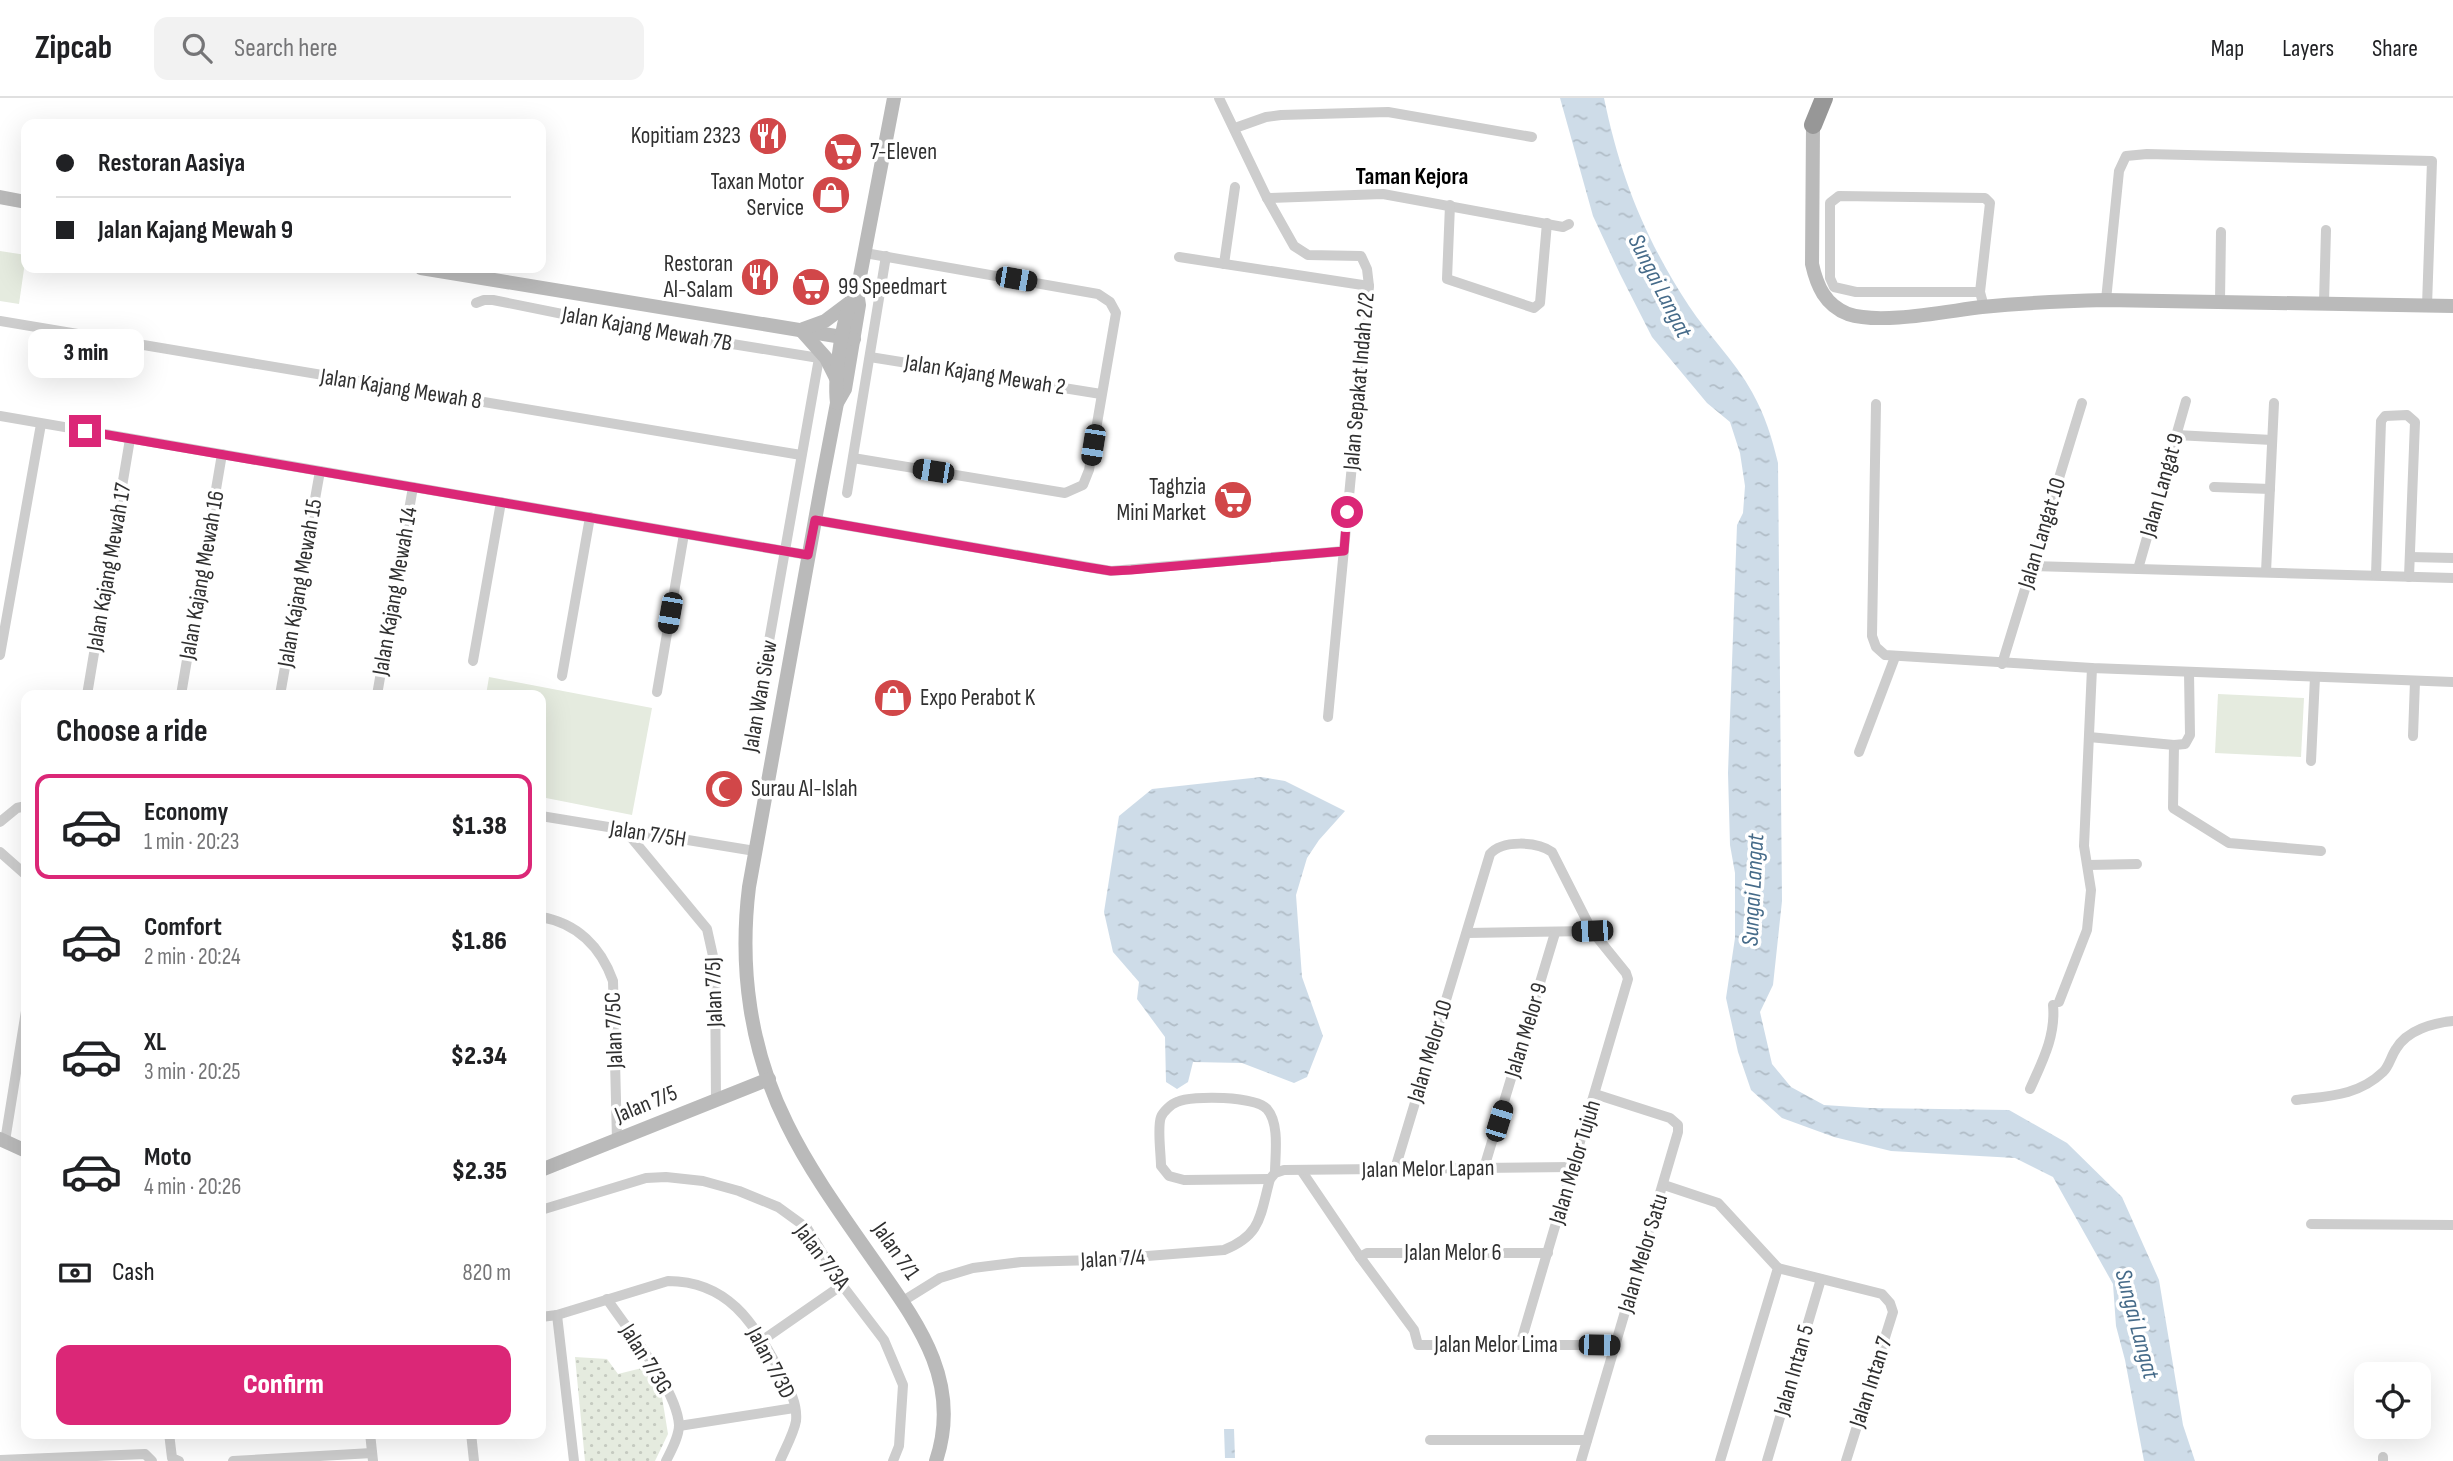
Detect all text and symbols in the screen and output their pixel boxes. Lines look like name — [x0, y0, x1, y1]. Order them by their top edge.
search box — [154, 17, 644, 80]
text: Zipcab — [35, 28, 112, 68]
icon: search — [178, 29, 216, 67]
text: Search here — [234, 33, 337, 64]
text: Map — [2211, 34, 2244, 63]
text: Layers — [2282, 34, 2334, 63]
text: Share — [2372, 34, 2418, 63]
restaurant icon: Kopitiam 2323 — [747, 115, 789, 157]
place label: Kopitiam 2323 — [631, 122, 741, 150]
supermarket icon: 7-Eleven — [822, 131, 864, 173]
place label: 7-Eleven — [870, 138, 937, 166]
text: Restoran Aasiya — [98, 148, 245, 179]
district label: Taman Kejora — [1356, 162, 1468, 191]
place label: Taxan Motor Service — [710, 168, 804, 222]
shop icon: Taxan Motor Service — [810, 174, 852, 216]
text: Jalan Kajang Mewah 9 — [98, 215, 293, 246]
water label: Sungai Langat — [1622, 229, 1699, 343]
place label: Restoran Al-Salam — [663, 250, 733, 304]
restaurant icon: Restoran Al-Salam — [739, 256, 781, 298]
car — [994, 265, 1039, 293]
supermarket icon: 99 Speedmart — [790, 266, 832, 308]
place label: 99 Speedmart — [838, 273, 947, 301]
street label: Jalan Sepakat Indah 2/2 — [1337, 291, 1381, 472]
street label: Jalan Kajang Mewah 7B — [559, 300, 734, 358]
callout: 3 min — [27, 330, 143, 378]
text: 3 min — [64, 339, 108, 367]
street label: Jalan Kajang Mewah 2 — [902, 348, 1067, 402]
street label: Jalan Kajang Mewah 8 — [317, 362, 484, 416]
route end — [69, 415, 101, 447]
car — [1080, 423, 1107, 467]
street label: Jalan Langat 9 — [2134, 430, 2190, 541]
car — [911, 457, 956, 485]
place label: Taghzia Mini Market — [1117, 473, 1206, 527]
street label: Jalan Langat 10 — [2012, 474, 2072, 593]
supermarket icon: Taghzia Mini Market — [1212, 479, 1254, 521]
street label: Jalan Kajang Mewah 17 — [80, 481, 138, 654]
street label: Jalan Kajang Mewah 16 — [173, 488, 231, 663]
route start — [1331, 496, 1363, 528]
street label: Jalan Kajang Mewah 15 — [271, 497, 329, 670]
street label: Jalan Kajang Mewah 14 — [366, 504, 424, 678]
car — [657, 590, 684, 636]
street label: Jalan Wan Siew — [736, 638, 784, 755]
shop icon: Expo Perabot K — [872, 677, 914, 719]
place label: Expo Perabot K — [920, 684, 1036, 712]
text: Choose a ride — [56, 712, 208, 751]
mosque icon: Surau Al-Islah — [703, 768, 745, 810]
place label: Surau Al-Islah — [751, 775, 858, 803]
icon: car — [60, 795, 123, 858]
text: Economy — [144, 797, 228, 828]
text: $1.38 — [451, 811, 507, 842]
street label: Jalan 7/5H — [607, 814, 688, 854]
text: 1 min · 20:23 — [144, 828, 239, 856]
water label: Sungai Langat — [1736, 832, 1770, 947]
icon: car — [60, 910, 123, 973]
text: Comfort — [144, 912, 222, 943]
car — [1571, 920, 1614, 942]
text: $1.86 — [451, 926, 507, 957]
text: 2 min · 20:24 — [144, 943, 241, 971]
street label: Jalan 7/5J — [699, 957, 729, 1028]
street label: Jalan Melor 9 — [1498, 979, 1554, 1082]
street label: Jalan 7/5C — [599, 991, 629, 1070]
street label: Jalan Melor 10 — [1401, 996, 1459, 1107]
icon: car — [60, 1025, 123, 1088]
text: XL — [144, 1027, 166, 1058]
text: $2.34 — [451, 1041, 507, 1072]
text: 3 min · 20:25 — [144, 1058, 241, 1086]
street label: Jalan 7/5 — [610, 1079, 681, 1130]
street label: Jalan Melor Tujuh — [1543, 1097, 1607, 1228]
car — [1483, 1098, 1516, 1144]
icon: car — [60, 1140, 123, 1203]
text: Moto — [144, 1142, 192, 1173]
street label: Jalan Melor Lapan — [1360, 1154, 1495, 1184]
text: $2.35 — [452, 1156, 507, 1187]
text: 4 min · 20:26 — [144, 1173, 241, 1201]
street label: Jalan Melor Satu — [1611, 1190, 1674, 1317]
street label: Jalan 7/1 — [866, 1216, 926, 1285]
street label: Jalan 7/3A — [788, 1218, 856, 1296]
street label: Jalan Melor 6 — [1403, 1239, 1502, 1267]
street label: Jalan 7/4 — [1079, 1243, 1146, 1275]
icon: cash — [56, 1254, 94, 1292]
text: Cash — [112, 1257, 155, 1288]
text: 820 m — [462, 1259, 511, 1287]
water label: Sungai Langat — [2108, 1266, 2166, 1383]
street label: Jalan 7/3G — [613, 1318, 678, 1399]
street label: Jalan Intan 5 — [1767, 1321, 1820, 1420]
street label: Jalan 7/3D — [740, 1322, 801, 1404]
street label: Jalan Melor Lima — [1433, 1331, 1558, 1359]
street label: Jalan Intan 7 — [1843, 1333, 1899, 1432]
car — [1578, 1334, 1621, 1356]
button: Confirm — [56, 1345, 511, 1425]
map controls — [2354, 1362, 2431, 1439]
button: locate — [2354, 1362, 2431, 1439]

